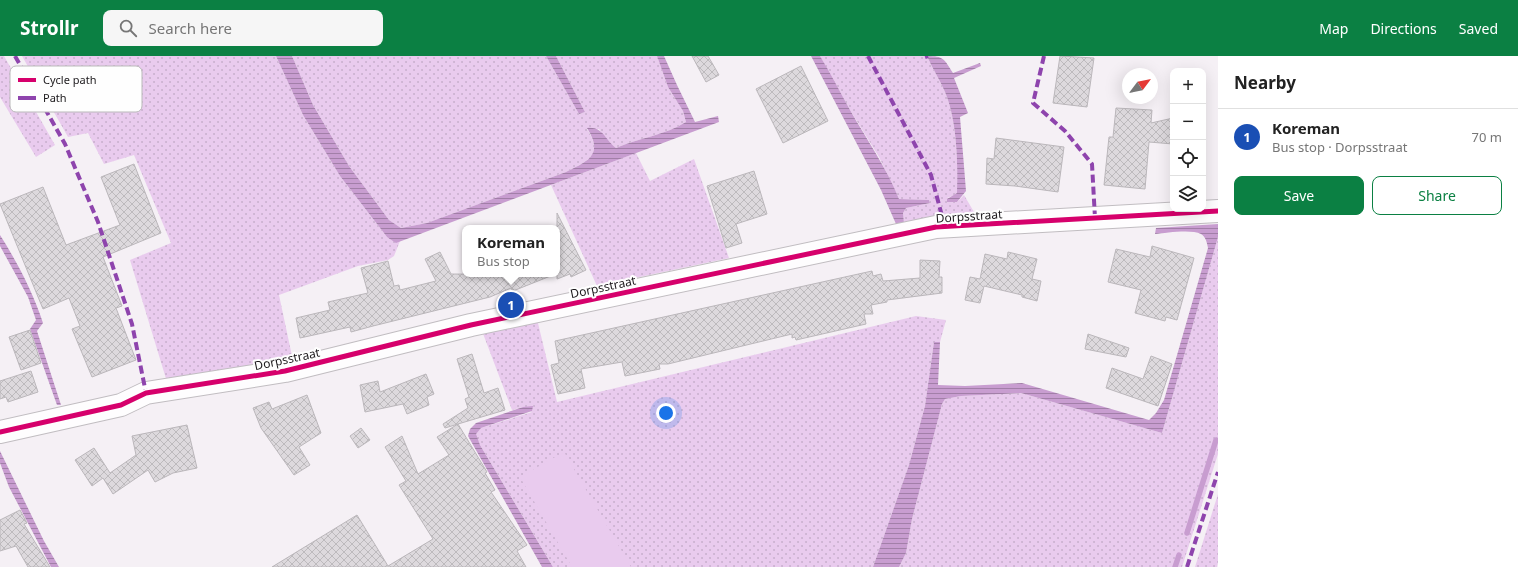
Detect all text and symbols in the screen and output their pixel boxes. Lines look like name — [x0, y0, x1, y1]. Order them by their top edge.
search box — [103, 10, 383, 46]
text: Strollr — [20, 15, 79, 41]
icon: search — [117, 17, 139, 39]
text: Search here — [149, 18, 232, 38]
text: Map — [1319, 19, 1348, 38]
text: Directions — [1370, 19, 1437, 38]
text: Saved — [1459, 19, 1498, 38]
legend — [10, 66, 142, 112]
north arrow — [1122, 68, 1158, 104]
map controls — [1170, 68, 1206, 212]
button: + — [1170, 68, 1206, 104]
text: Nearby — [1234, 71, 1296, 94]
text: Cycle path — [43, 72, 96, 87]
text: Path — [43, 90, 67, 105]
button: − — [1170, 104, 1206, 140]
text: Koreman — [1272, 118, 1340, 138]
text: 1 — [1243, 128, 1251, 146]
text: 70 m — [1472, 128, 1502, 146]
text: Bus stop · Dorpsstraat — [1272, 138, 1407, 156]
button: locate — [1170, 140, 1206, 176]
button: layers — [1170, 176, 1206, 212]
button: Save — [1234, 176, 1364, 215]
button: Share — [1372, 176, 1502, 215]
street label: Dorpsstraat — [935, 205, 1004, 227]
popup — [462, 225, 560, 277]
text: Koreman — [477, 232, 545, 252]
text: Bus stop — [477, 252, 530, 270]
street label: Dorpsstraat — [569, 272, 638, 302]
pin: 1 — [498, 290, 524, 320]
street label: Dorpsstraat — [253, 344, 322, 374]
your location — [656, 403, 676, 423]

